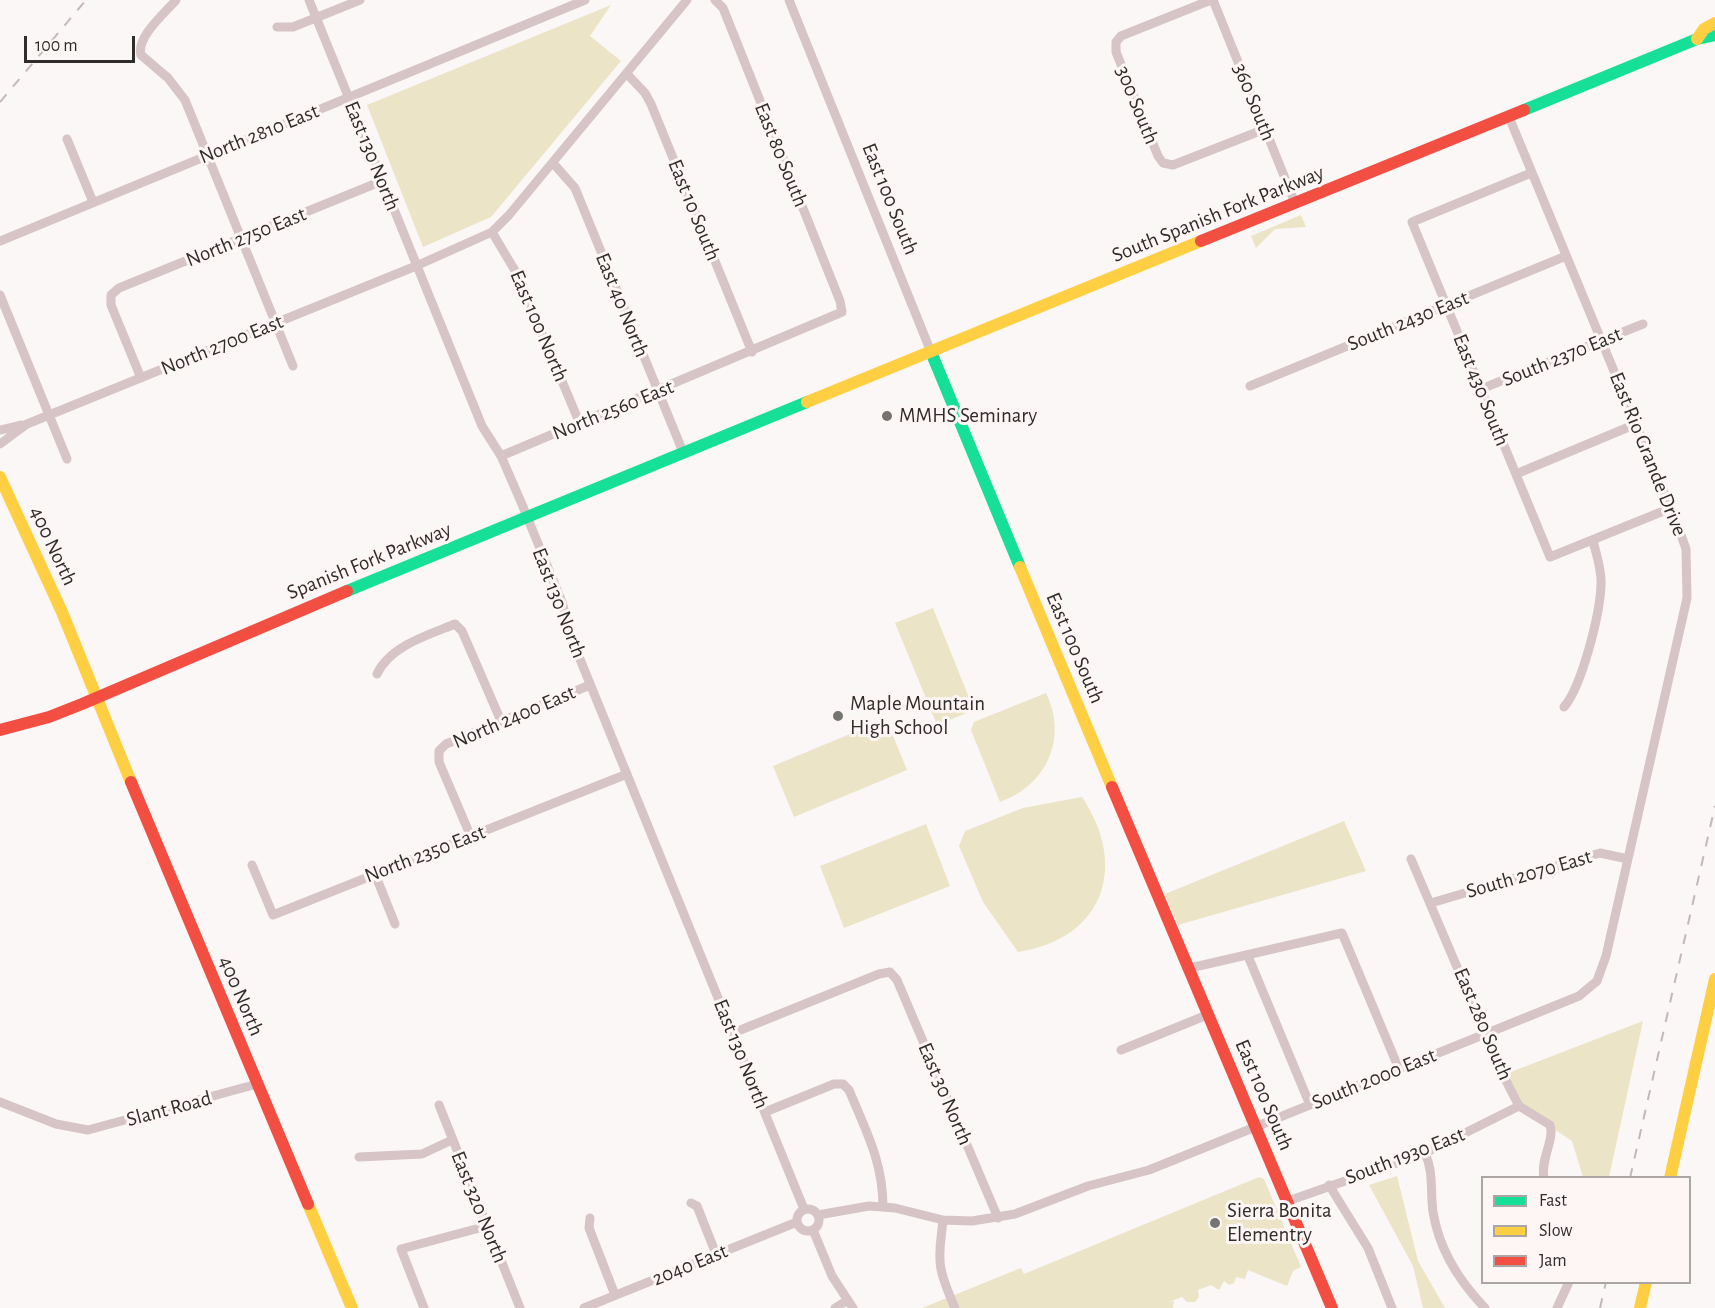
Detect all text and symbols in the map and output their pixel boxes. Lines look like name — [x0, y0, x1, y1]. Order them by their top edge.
scale bar — [27, 24, 138, 62]
text: 100 m — [35, 37, 78, 55]
street label: 360 South — [1227, 60, 1281, 144]
street label: 300 South — [1110, 62, 1164, 148]
street label: East 130 North — [339, 97, 405, 215]
street label: North 2810 East — [195, 99, 323, 169]
street label: East 80 South — [749, 99, 813, 211]
street label: East 100 South — [856, 139, 924, 259]
street label: East 10 South — [662, 156, 726, 264]
street label: South Spanish Fork Parkway — [1108, 160, 1328, 268]
street label: North 2750 East — [182, 201, 310, 273]
street label: East 40 North — [590, 249, 654, 361]
street label: East 100 North — [504, 266, 574, 386]
street label: South 2430 East — [1344, 285, 1472, 357]
street label: North 2700 East — [157, 309, 287, 381]
street label: South 2370 East — [1498, 322, 1626, 392]
street label: East 430 South — [1447, 330, 1515, 450]
street label: East Rio Grande Drive — [1604, 368, 1692, 540]
street label: North 2560 East — [549, 374, 677, 446]
place label: MMHS Seminary — [899, 403, 1037, 429]
marker: MMHS Seminary — [880, 409, 894, 423]
street label: 400 North — [24, 503, 82, 589]
street label: Spanish Fork Parkway — [283, 517, 455, 605]
street label: East 130 North — [526, 544, 592, 662]
street label: East 100 South — [1040, 589, 1110, 707]
street label: North 2400 East — [449, 680, 579, 754]
place label: Maple Mountain High School — [850, 691, 985, 741]
marker: Maple Mountain High School — [831, 709, 845, 723]
street label: North 2350 East — [361, 819, 489, 889]
street label: South 2070 East — [1463, 844, 1595, 904]
street label: 400 North — [213, 952, 269, 1040]
street label: East 280 South — [1448, 964, 1518, 1084]
street label: East 130 North — [708, 995, 774, 1113]
street label: East 100 South — [1229, 1036, 1299, 1154]
street label: East 30 North — [912, 1039, 978, 1149]
street label: South 2000 East — [1308, 1043, 1440, 1115]
street label: Slant Road — [124, 1086, 214, 1132]
street label: South 1930 East — [1342, 1122, 1468, 1190]
street label: East 320 North — [445, 1147, 513, 1267]
legend — [1481, 1176, 1691, 1284]
text: Fast — [1539, 1192, 1567, 1210]
place label: Sierra Bonita Elementry — [1227, 1198, 1332, 1248]
marker: Sierra Bonita Elementry — [1208, 1216, 1222, 1230]
text: Slow — [1539, 1222, 1572, 1240]
street label: 2040 East — [649, 1238, 731, 1292]
text: Jam — [1539, 1252, 1567, 1270]

